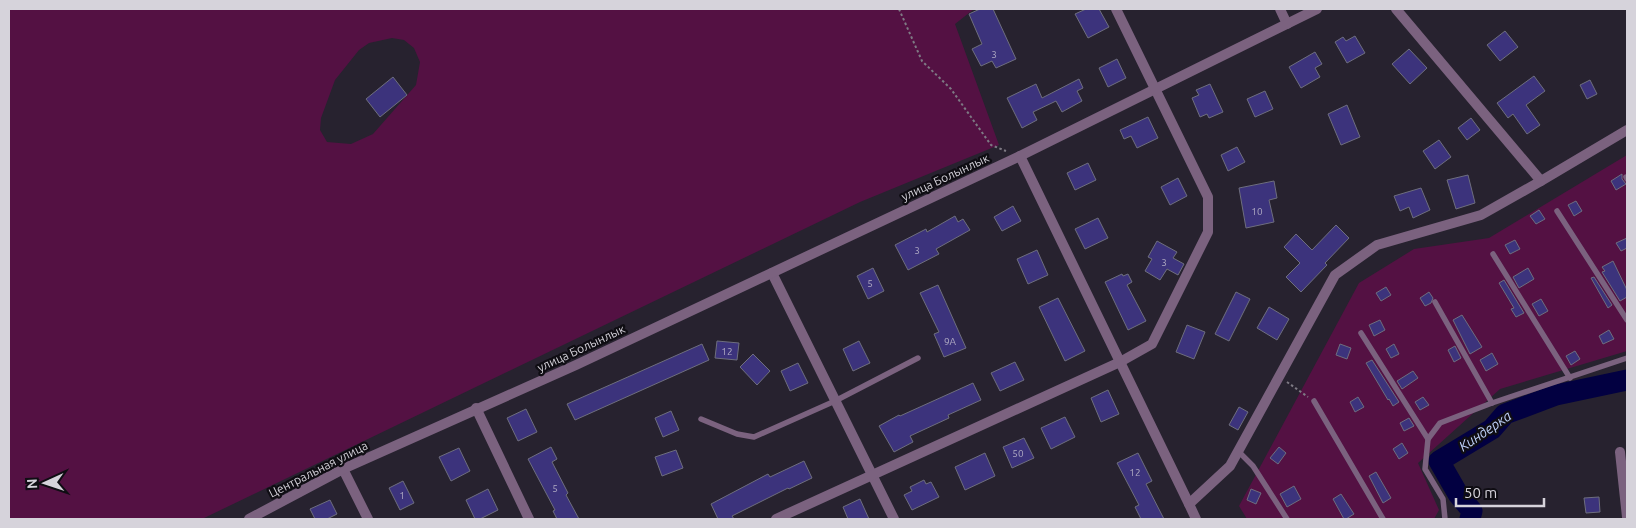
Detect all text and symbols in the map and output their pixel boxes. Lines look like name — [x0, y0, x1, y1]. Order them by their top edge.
house number: 3 — [991, 49, 997, 60]
street label: улица Болынлык — [899, 151, 991, 203]
house number: 10 — [1251, 206, 1263, 217]
house number: 3 — [914, 245, 920, 256]
house number: 3 — [1161, 257, 1167, 268]
house number: 5 — [867, 278, 873, 289]
street label: улица Болынлык — [535, 322, 627, 374]
house number: 9А — [944, 336, 957, 347]
house number: 12 — [721, 346, 733, 357]
water label: Киндерка — [1456, 407, 1515, 454]
street label: Центральная улица — [266, 438, 370, 500]
house number: 50 — [1012, 448, 1024, 459]
north arrow — [20, 458, 70, 508]
house number: 12 — [1129, 467, 1141, 478]
scale bar — [1456, 476, 1544, 508]
text: N — [24, 478, 40, 489]
house number: 5 — [552, 483, 558, 494]
text: 50 m — [1464, 484, 1497, 501]
house number: 1 — [399, 490, 405, 501]

